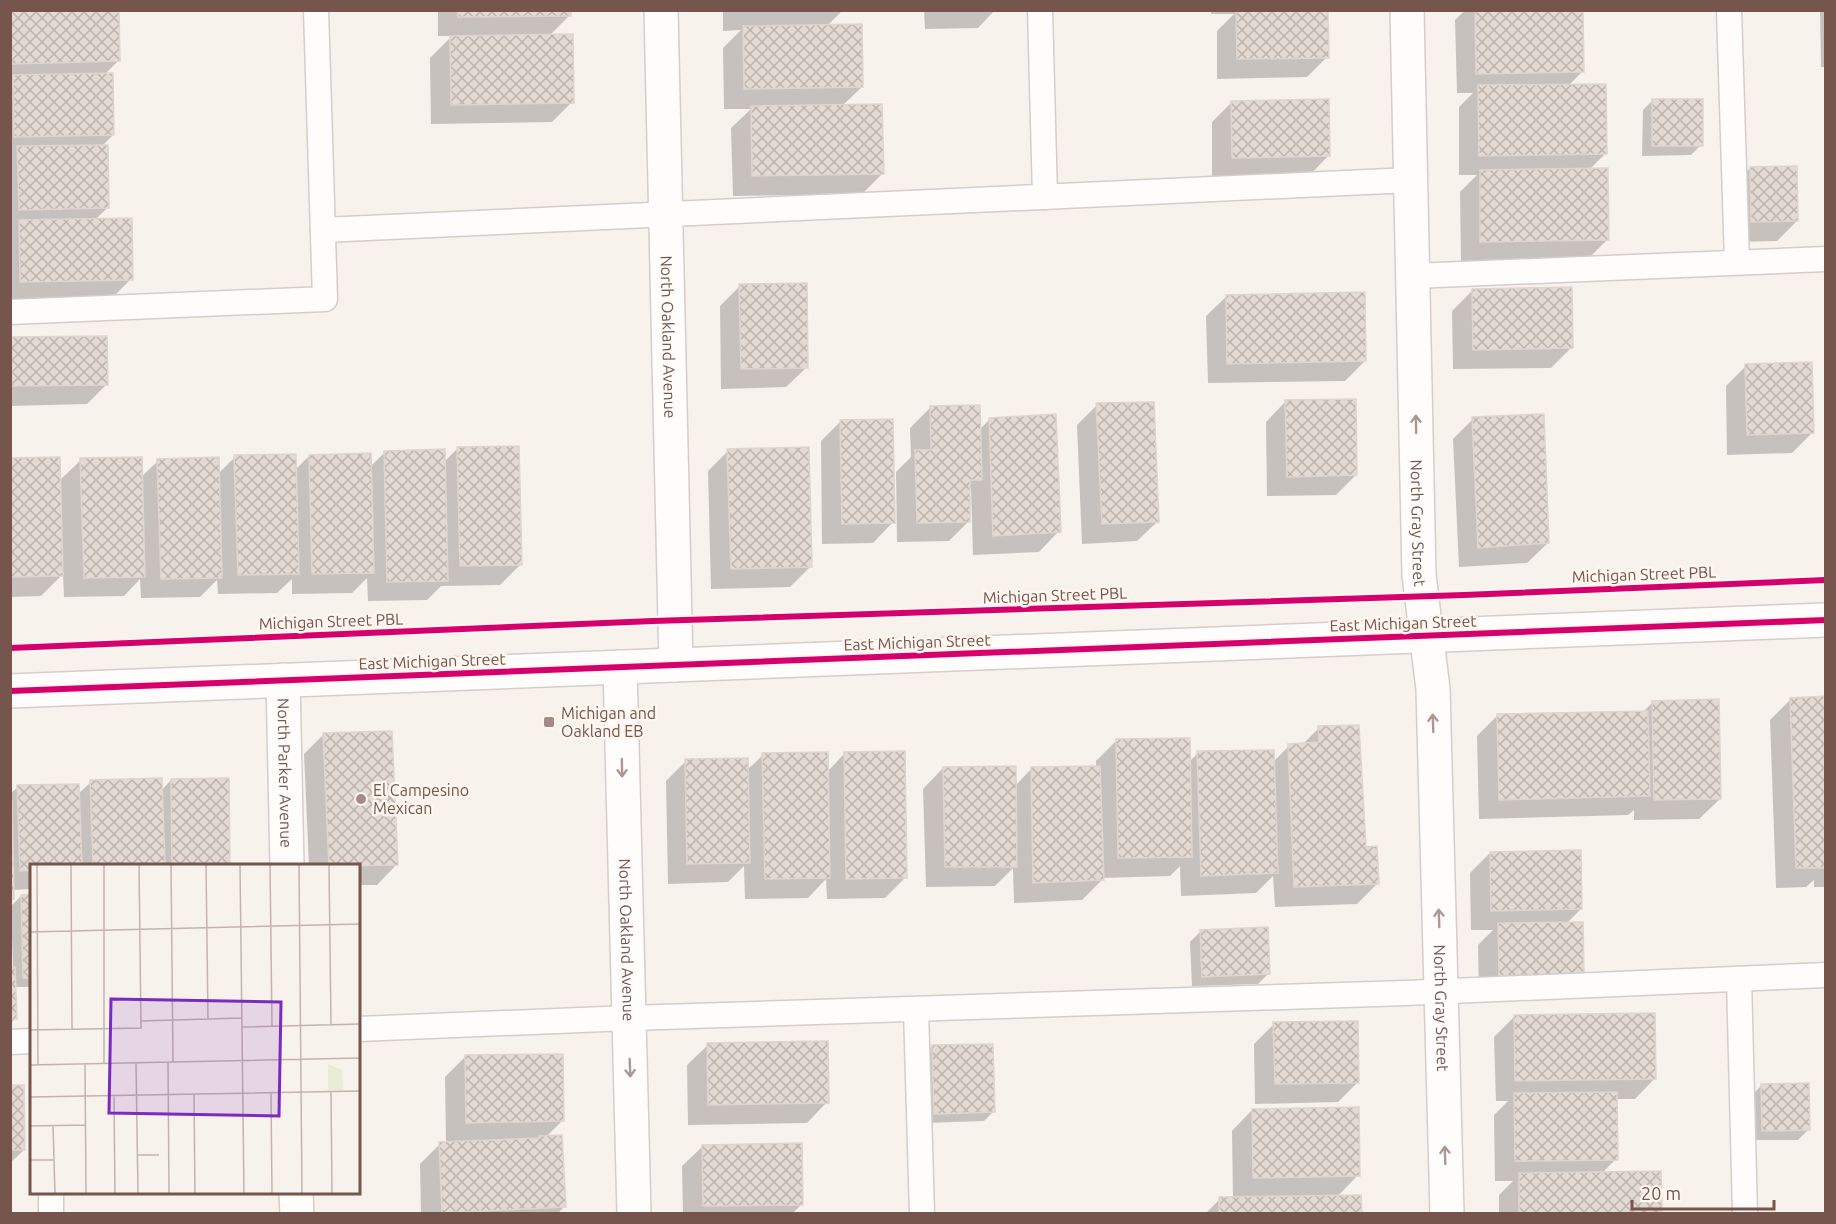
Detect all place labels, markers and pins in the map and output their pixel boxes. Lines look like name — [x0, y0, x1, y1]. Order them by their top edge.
place label: Michigan and Oakland EB — [561, 704, 656, 740]
marker: Michigan and Oakland EB — [542, 715, 556, 729]
place label: El Campesino Mexican — [373, 781, 469, 817]
marker: El Campesino Mexican — [354, 792, 368, 806]

